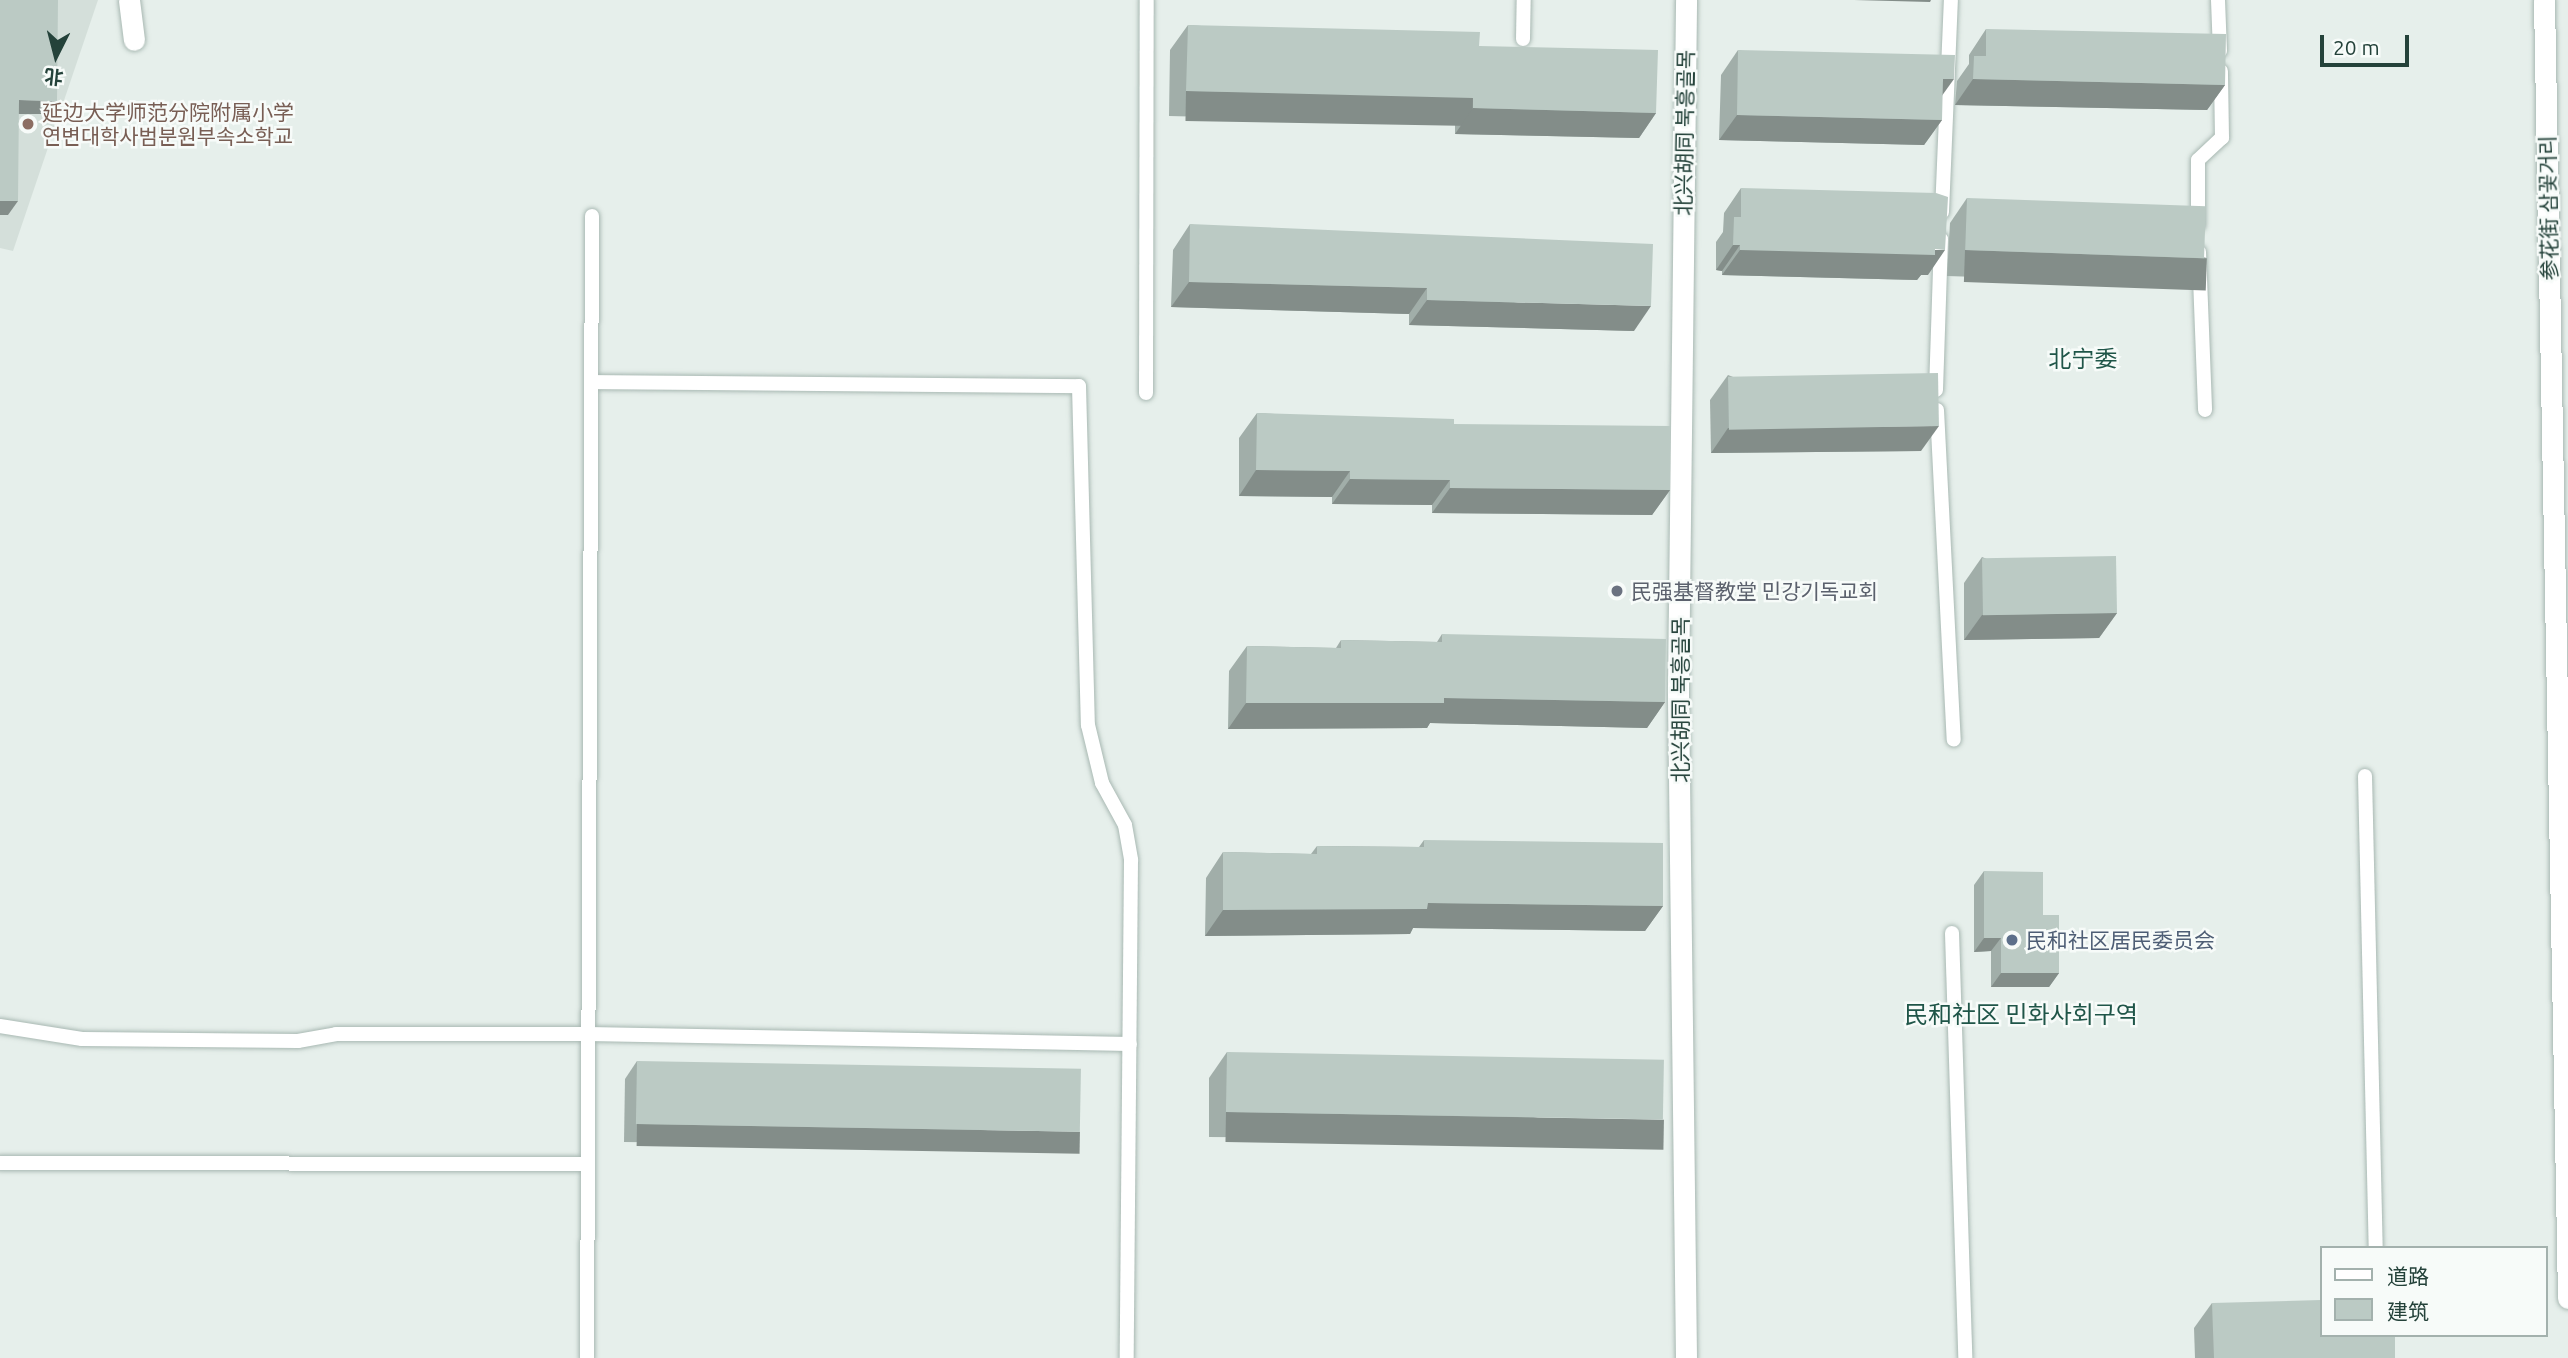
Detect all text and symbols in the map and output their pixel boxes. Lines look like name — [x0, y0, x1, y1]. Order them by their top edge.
north arrow — [21, 21, 91, 91]
scale bar — [2323, 21, 2412, 65]
text: 20 m — [2333, 35, 2380, 59]
street label: 北兴胡同 북흥골목 — [1670, 50, 1698, 216]
text: 北 — [43, 65, 64, 89]
place label: 延边大学师范分院附属小学 연변대학사범분원부속소학교 — [42, 99, 294, 149]
marker: 延边大学师范分院附属小学 연변대학사범분원부속소학교 — [20, 116, 36, 132]
street label: 参花街 삼꽃거리 — [2534, 135, 2562, 281]
district label: 北宁委 — [2049, 345, 2117, 373]
place label: 民强基督教堂 민강기독교회 — [1631, 578, 1878, 604]
marker: 民强基督教堂 민강기독교회 — [1609, 583, 1625, 599]
street label: 北兴胡同 북흥골목 — [1667, 617, 1693, 783]
place label: 民和社区居民委员会 — [2026, 927, 2215, 953]
marker: 民和社区居民委员会 — [2004, 932, 2020, 948]
district label: 民和社区 민화사회구역 — [1904, 1001, 2138, 1029]
legend — [2320, 1246, 2547, 1337]
text: 道路 — [2387, 1264, 2429, 1288]
text: 建筑 — [2387, 1299, 2429, 1323]

